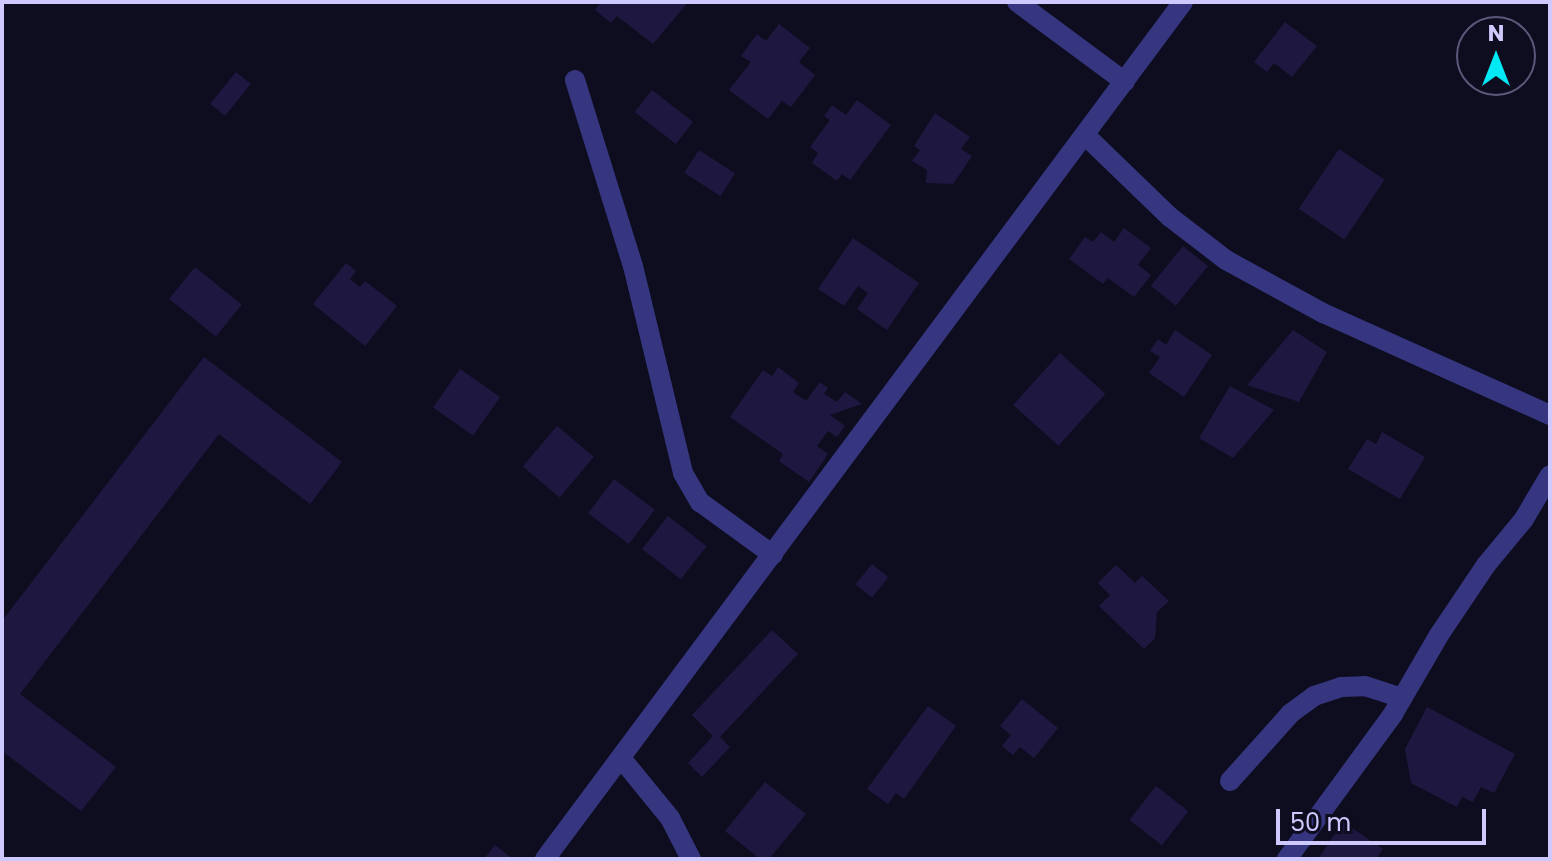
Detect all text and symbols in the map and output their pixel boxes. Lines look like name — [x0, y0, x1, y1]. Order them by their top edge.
north arrow — [1456, 16, 1536, 96]
text: N — [1488, 18, 1504, 49]
scale bar — [1280, 793, 1490, 843]
text: 50 m — [1290, 806, 1351, 839]

